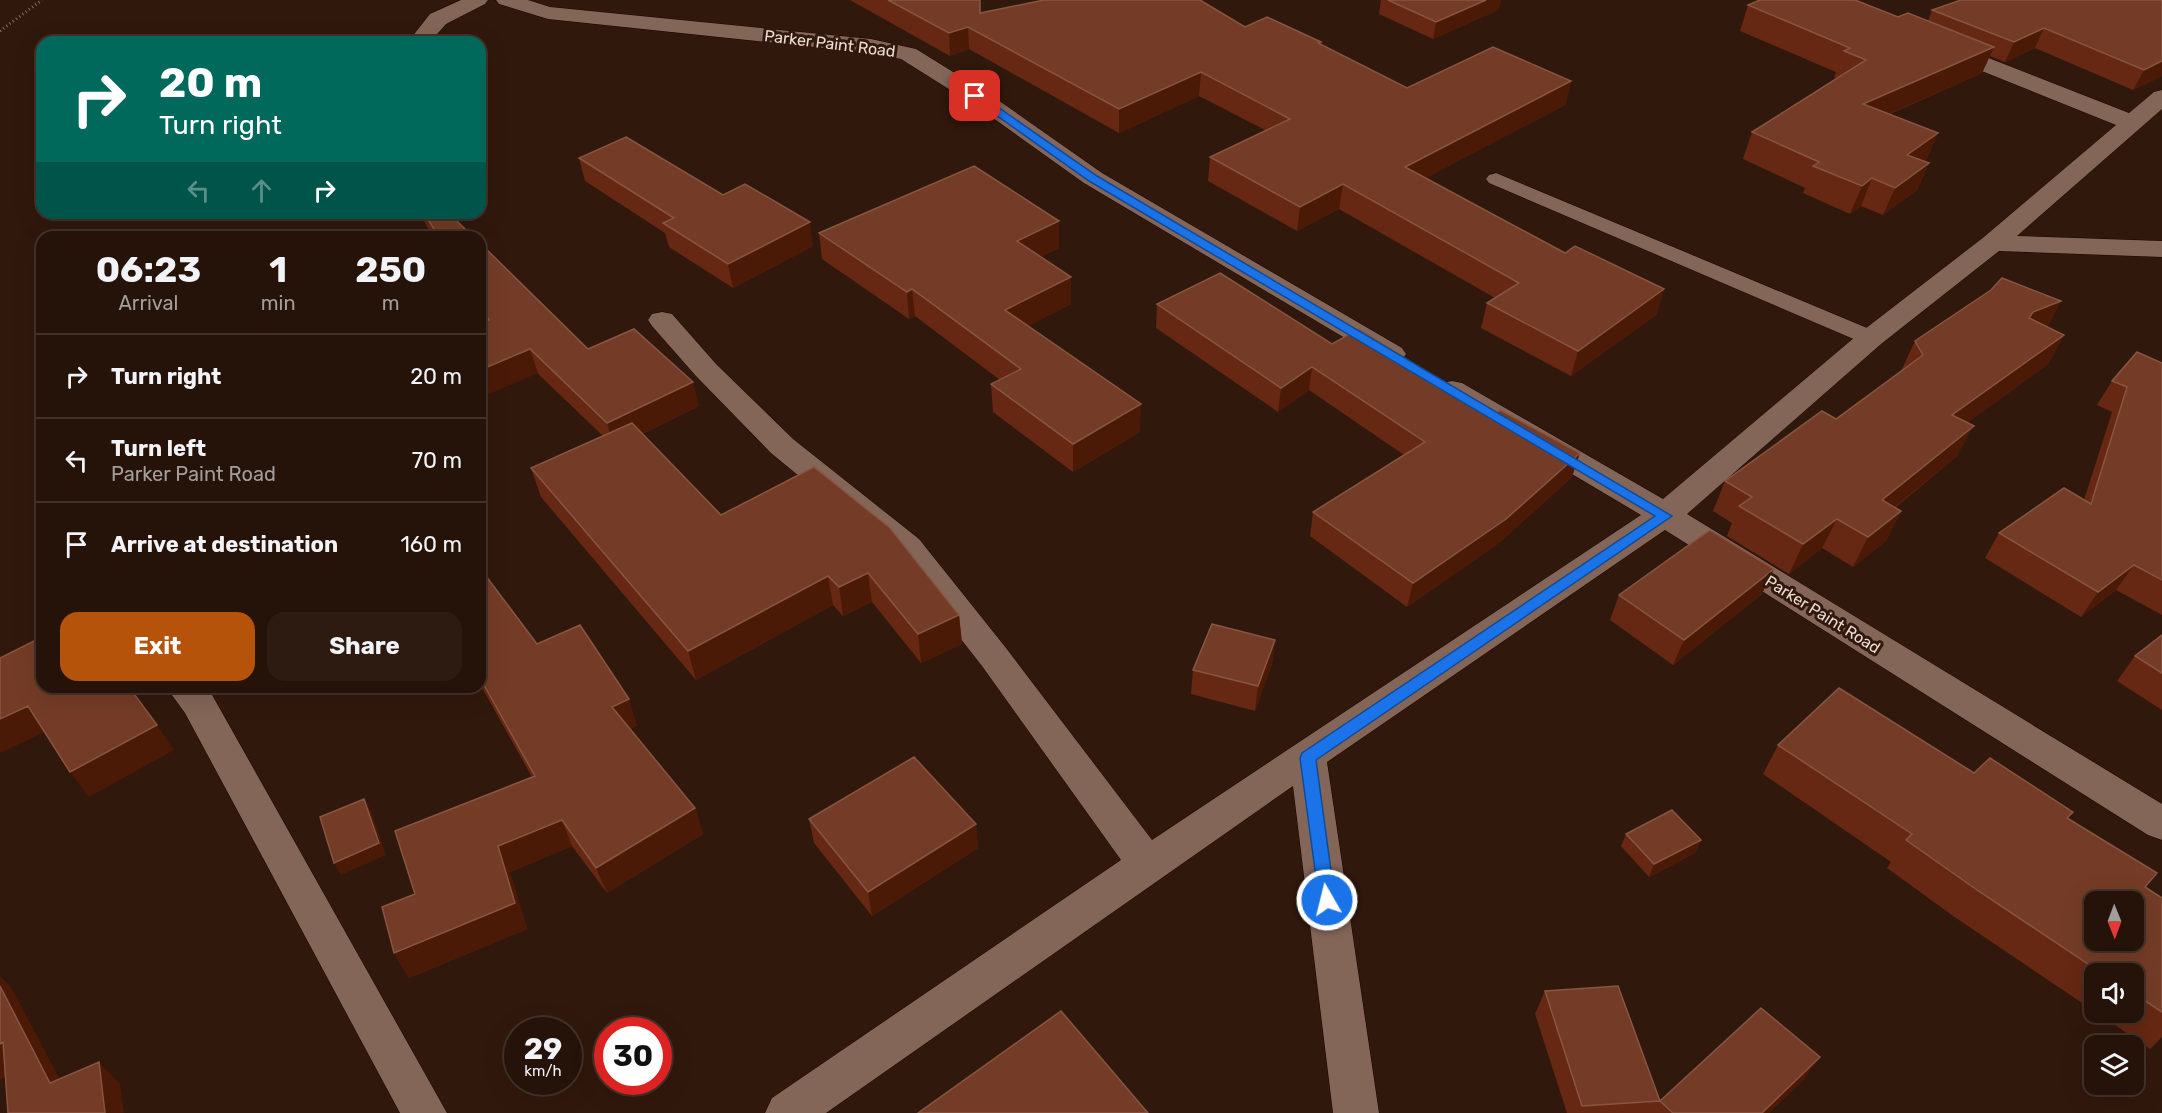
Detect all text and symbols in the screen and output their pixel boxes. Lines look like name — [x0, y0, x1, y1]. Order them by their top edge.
street label: Parker Paint Road — [763, 26, 897, 61]
text: 20 m — [159, 58, 262, 108]
icon: right — [60, 60, 138, 138]
pin — [949, 70, 1000, 121]
icon: arrive — [958, 79, 991, 112]
text: Turn right — [159, 109, 282, 141]
icon: left — [182, 174, 215, 207]
icon: ahead — [245, 174, 278, 207]
icon: right — [308, 174, 341, 207]
text: 06:23 — [96, 248, 201, 291]
text: 1 — [269, 248, 287, 291]
text: 250 — [355, 248, 426, 291]
text: Arrival — [118, 291, 178, 315]
text: min — [261, 291, 296, 315]
text: m — [382, 291, 400, 315]
icon: right — [60, 360, 93, 393]
text: Turn right — [111, 363, 221, 390]
text: 20 m — [410, 363, 462, 390]
text: Turn left — [111, 435, 206, 462]
icon: left — [60, 444, 93, 477]
text: 70 m — [412, 447, 462, 474]
text: Parker Paint Road — [111, 462, 276, 486]
icon: arrive — [60, 528, 93, 561]
text: Arrive at destination — [111, 531, 338, 558]
text: 160 m — [400, 531, 462, 558]
street label: Parker Paint Road — [1762, 571, 1884, 657]
button: Exit — [60, 612, 255, 681]
button: Share — [267, 612, 462, 681]
position arrow — [1295, 868, 1359, 932]
north arrow — [2084, 891, 2144, 951]
map controls — [2084, 891, 2144, 1095]
button: sound — [2084, 963, 2144, 1023]
speed limit sign: 30 — [594, 1017, 672, 1095]
text: 29 — [524, 1031, 562, 1067]
button: layers — [2084, 1035, 2144, 1095]
text: km/h — [524, 1062, 562, 1080]

